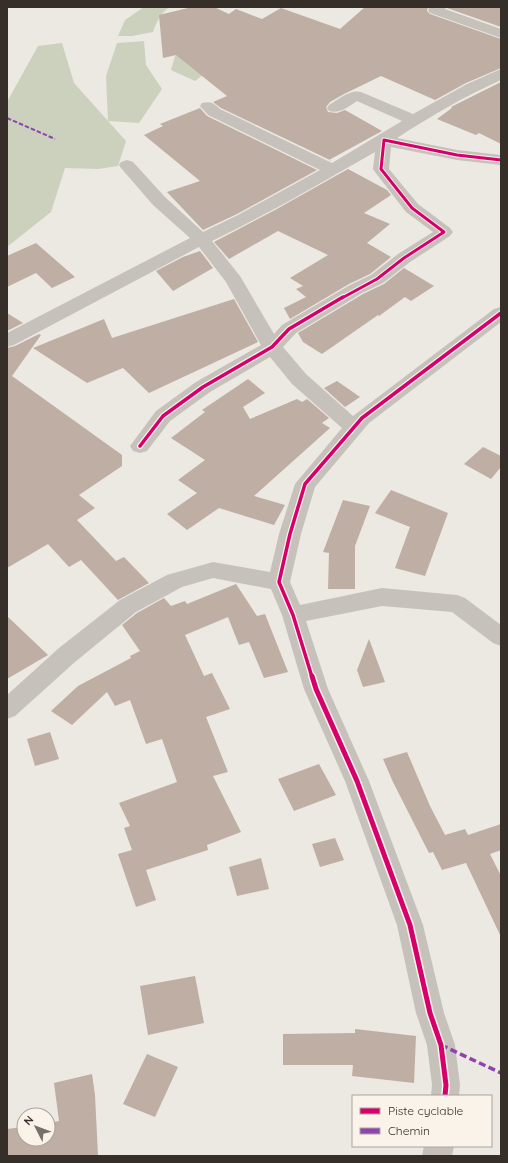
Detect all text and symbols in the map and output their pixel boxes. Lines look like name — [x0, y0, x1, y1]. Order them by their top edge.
legend — [352, 1095, 492, 1147]
text: Piste cyclable — [388, 1103, 464, 1118]
north arrow — [16, 1107, 56, 1147]
text: N — [21, 1113, 36, 1128]
text: Chemin — [388, 1123, 430, 1138]

